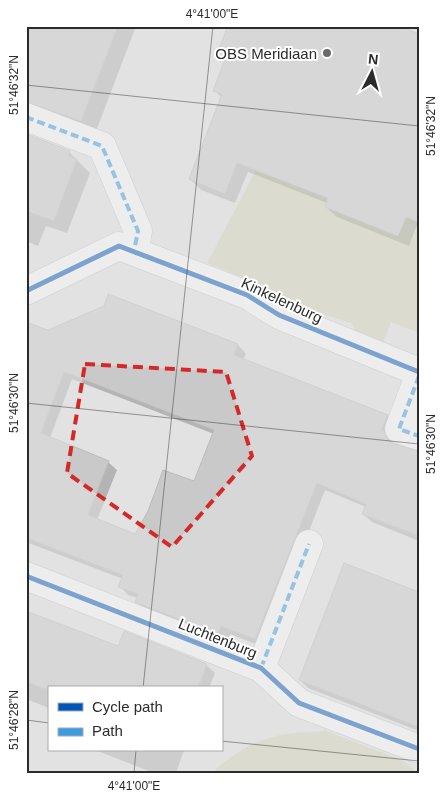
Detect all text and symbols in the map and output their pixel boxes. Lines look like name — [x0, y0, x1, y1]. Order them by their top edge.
text: 4°41'00"E — [186, 7, 238, 21]
place label: OBS Meridiaan — [215, 45, 317, 62]
marker: OBS Meridiaan — [321, 47, 333, 59]
north arrow — [348, 48, 398, 98]
text: N — [367, 51, 379, 68]
text: 51°46'32"N — [7, 55, 21, 115]
text: 51°46'32"N — [424, 96, 438, 156]
street label: Kinkelenburg — [239, 274, 325, 326]
text: 51°46'30"N — [7, 373, 21, 433]
text: 51°46'30"N — [424, 414, 438, 474]
street label: Luchtenburg — [176, 614, 260, 662]
legend — [48, 686, 222, 752]
text: 51°46'28"N — [7, 690, 21, 750]
text: Cycle path — [92, 698, 163, 715]
text: Path — [92, 722, 123, 739]
text: 4°41'00"E — [108, 779, 160, 793]

